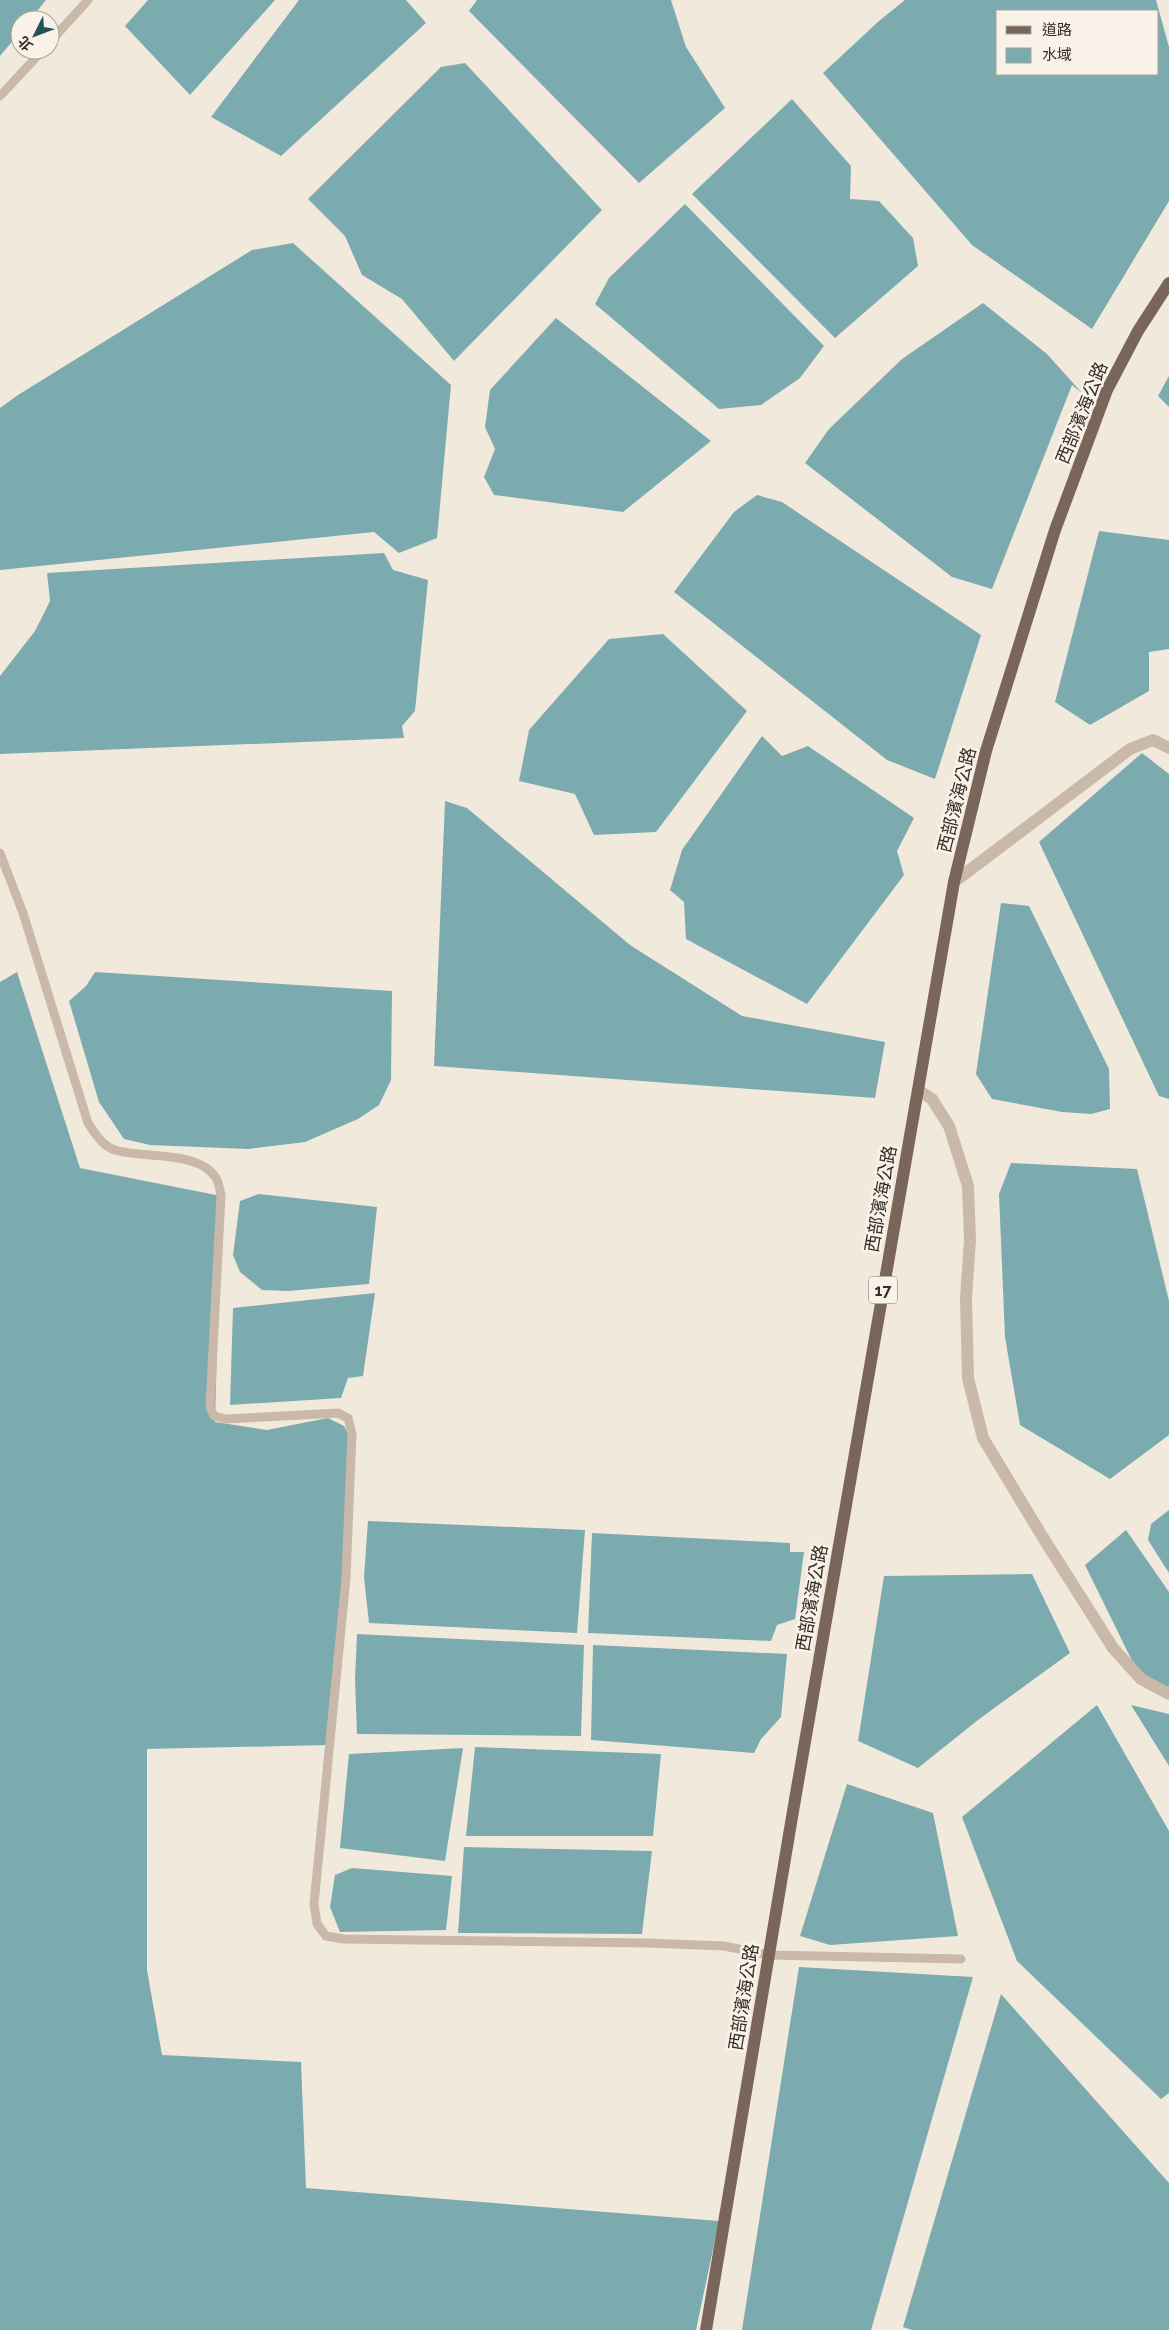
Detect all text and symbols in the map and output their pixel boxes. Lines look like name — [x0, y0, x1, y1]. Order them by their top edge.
north arrow — [10, 10, 60, 60]
legend — [996, 10, 1159, 75]
text: 道路 — [1042, 21, 1072, 39]
text: 北 — [15, 33, 36, 54]
text: 水域 — [1042, 46, 1072, 64]
street label: 西部濱海公路 — [1052, 359, 1112, 467]
street label: 西部濱海公路 — [933, 745, 980, 855]
street label: 西部濱海公路 — [861, 1144, 900, 1254]
road number: 17 — [869, 1276, 897, 1304]
street label: 西部濱海公路 — [792, 1543, 831, 1653]
street label: 西部濱海公路 — [725, 1942, 762, 2052]

